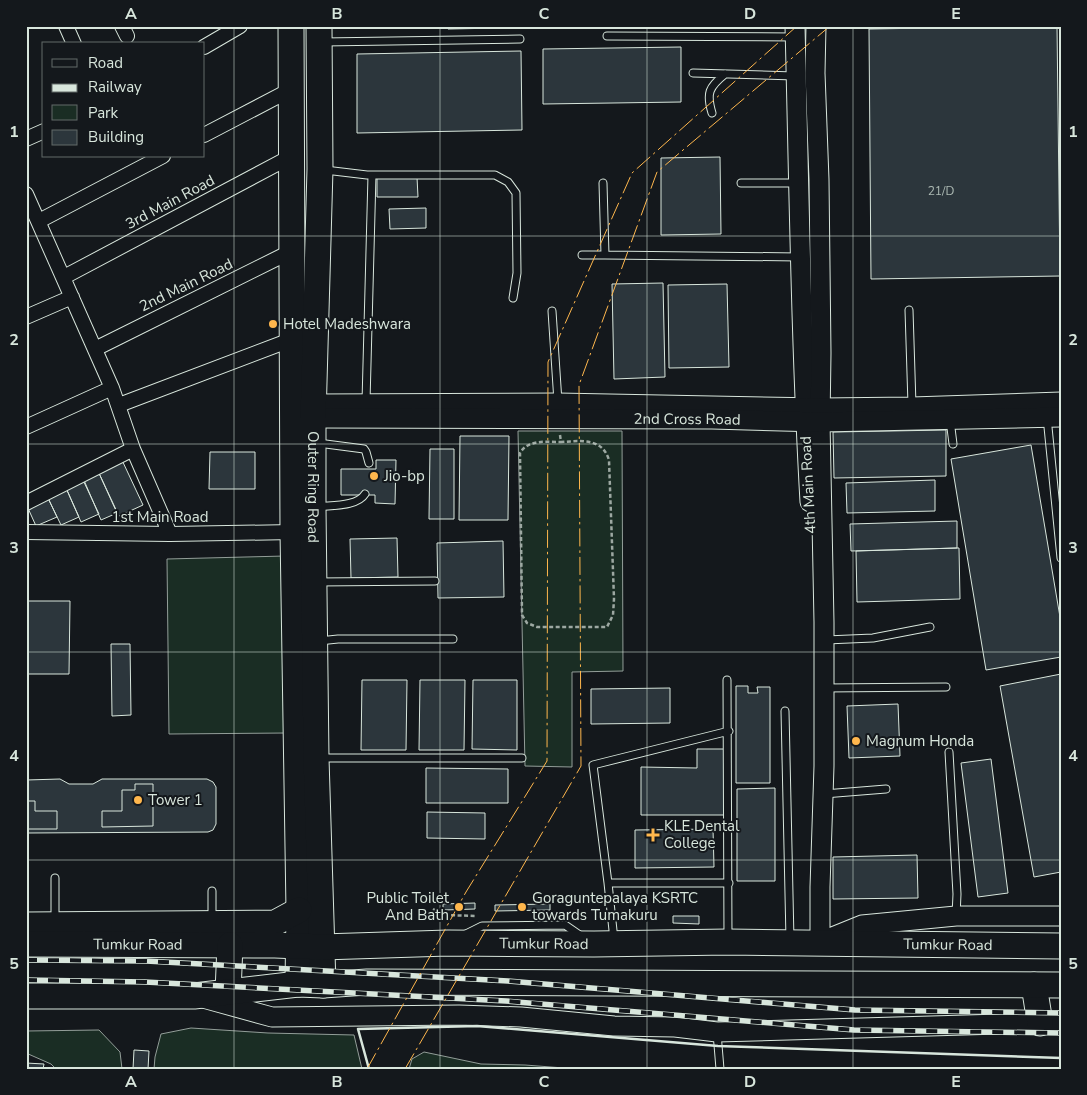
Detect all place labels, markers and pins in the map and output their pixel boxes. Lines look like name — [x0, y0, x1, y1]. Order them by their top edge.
place label: Hotel Madeshwara — [283, 314, 411, 334]
marker: Hotel Madeshwara — [267, 318, 279, 330]
place label: Jio-bp — [383, 466, 425, 486]
marker: Jio-bp — [368, 470, 380, 482]
place label: Magnum Honda — [866, 731, 974, 751]
marker: Magnum Honda — [850, 735, 862, 747]
place label: Tower 1 — [148, 790, 203, 810]
marker: Tower 1 — [132, 794, 144, 806]
place label: KLE Dental College — [664, 816, 740, 853]
marker: KLE Dental College — [646, 828, 660, 842]
place label: Public Toilet And Bath — [366, 888, 450, 925]
place label: Goraguntepalaya KSRTC towards Tumakuru — [532, 888, 698, 925]
marker: Public Toilet And Bath — [453, 901, 465, 913]
marker: Goraguntepalaya KSRTC towards Tumakuru — [516, 901, 528, 913]

